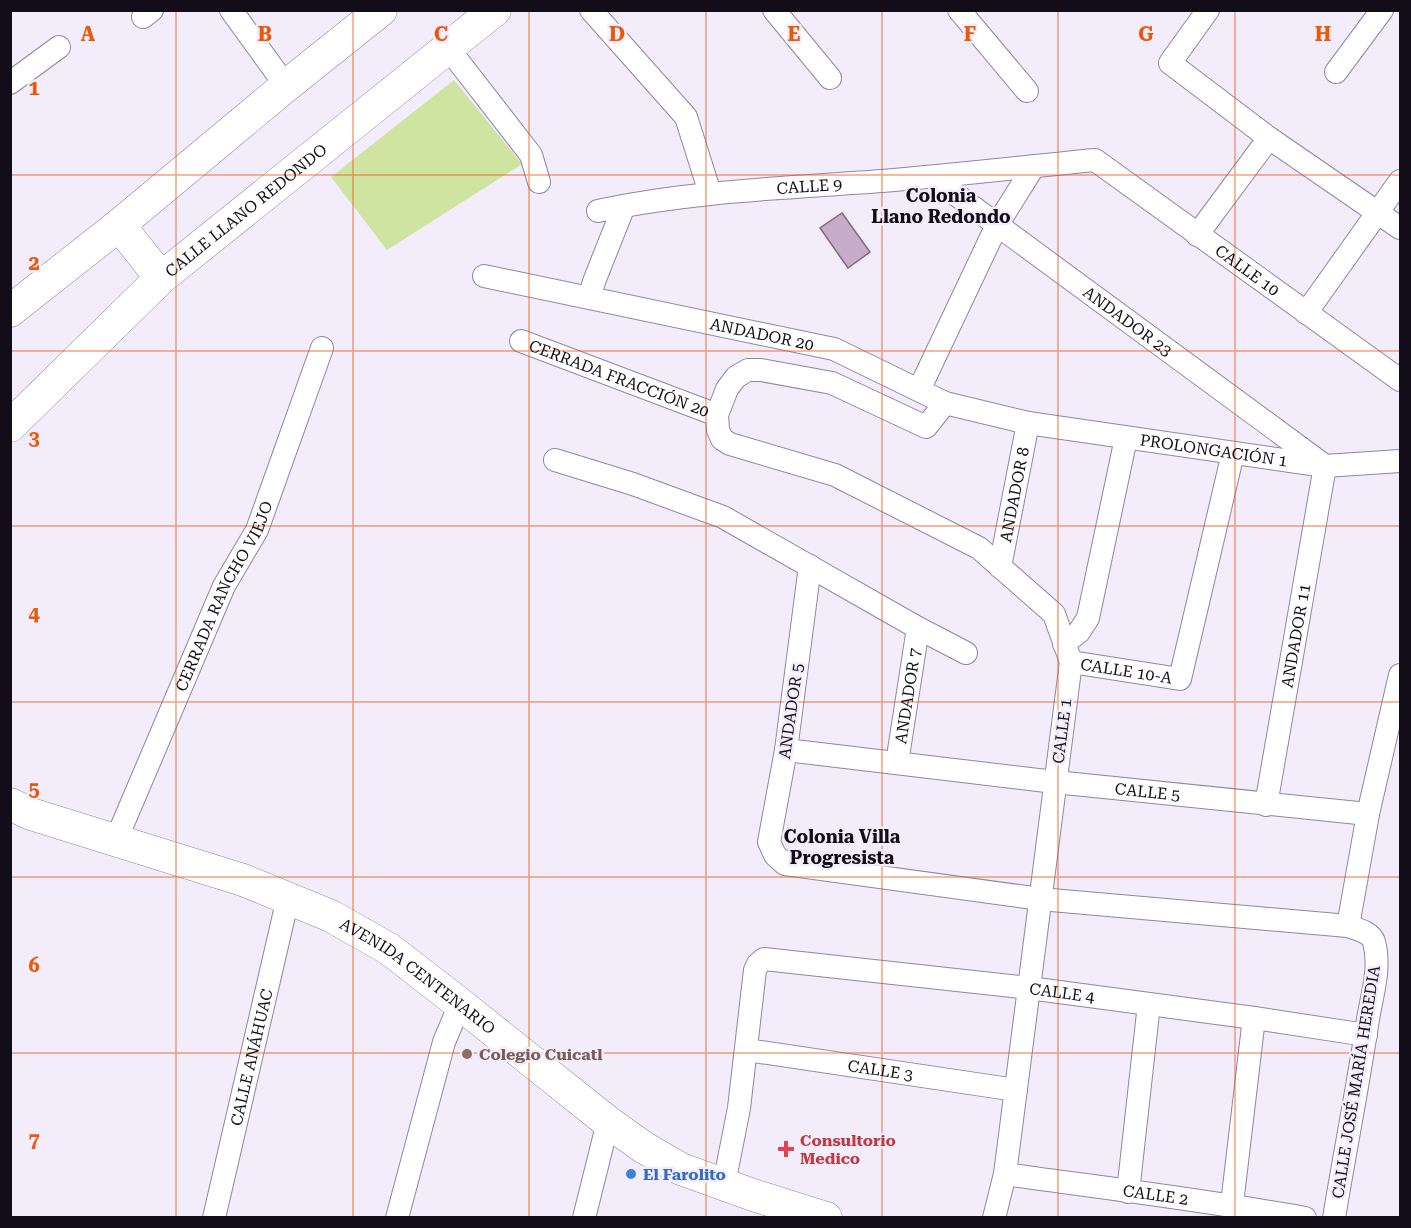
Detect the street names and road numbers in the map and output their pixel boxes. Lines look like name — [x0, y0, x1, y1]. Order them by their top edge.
street label: CALLE LLANO REDONDO — [161, 139, 330, 281]
street label: CALLE 9 — [776, 174, 843, 198]
street label: CALLE 10 — [1212, 240, 1283, 300]
street label: ANDADOR 23 — [1080, 282, 1176, 360]
street label: ANDADOR 20 — [708, 314, 816, 354]
street label: CERRADA FRACCIÓN 20 — [527, 335, 712, 421]
street label: PROLONGACIÓN 1 — [1139, 430, 1289, 470]
street label: ANDADOR 8 — [996, 445, 1033, 544]
street label: CERRADA RANCHO VIEJO — [171, 498, 276, 694]
street label: ANDADOR 11 — [1277, 582, 1314, 689]
street label: ANDADOR 7 — [891, 647, 924, 745]
street label: CALLE 10-A — [1079, 654, 1174, 687]
street label: ANDADOR 5 — [775, 662, 807, 760]
street label: CALLE 1 — [1049, 697, 1075, 765]
street label: CALLE 5 — [1114, 779, 1181, 804]
street label: AVENIDA CENTENARIO — [337, 914, 499, 1038]
street label: CALLE JOSÉ MARÍA HEREDIA — [1328, 963, 1384, 1200]
street label: CALLE 4 — [1028, 979, 1096, 1006]
street label: CALLE ANÁHUAC — [226, 987, 276, 1127]
street label: CALLE 3 — [847, 1056, 914, 1084]
street label: CALLE 2 — [1122, 1181, 1190, 1209]

